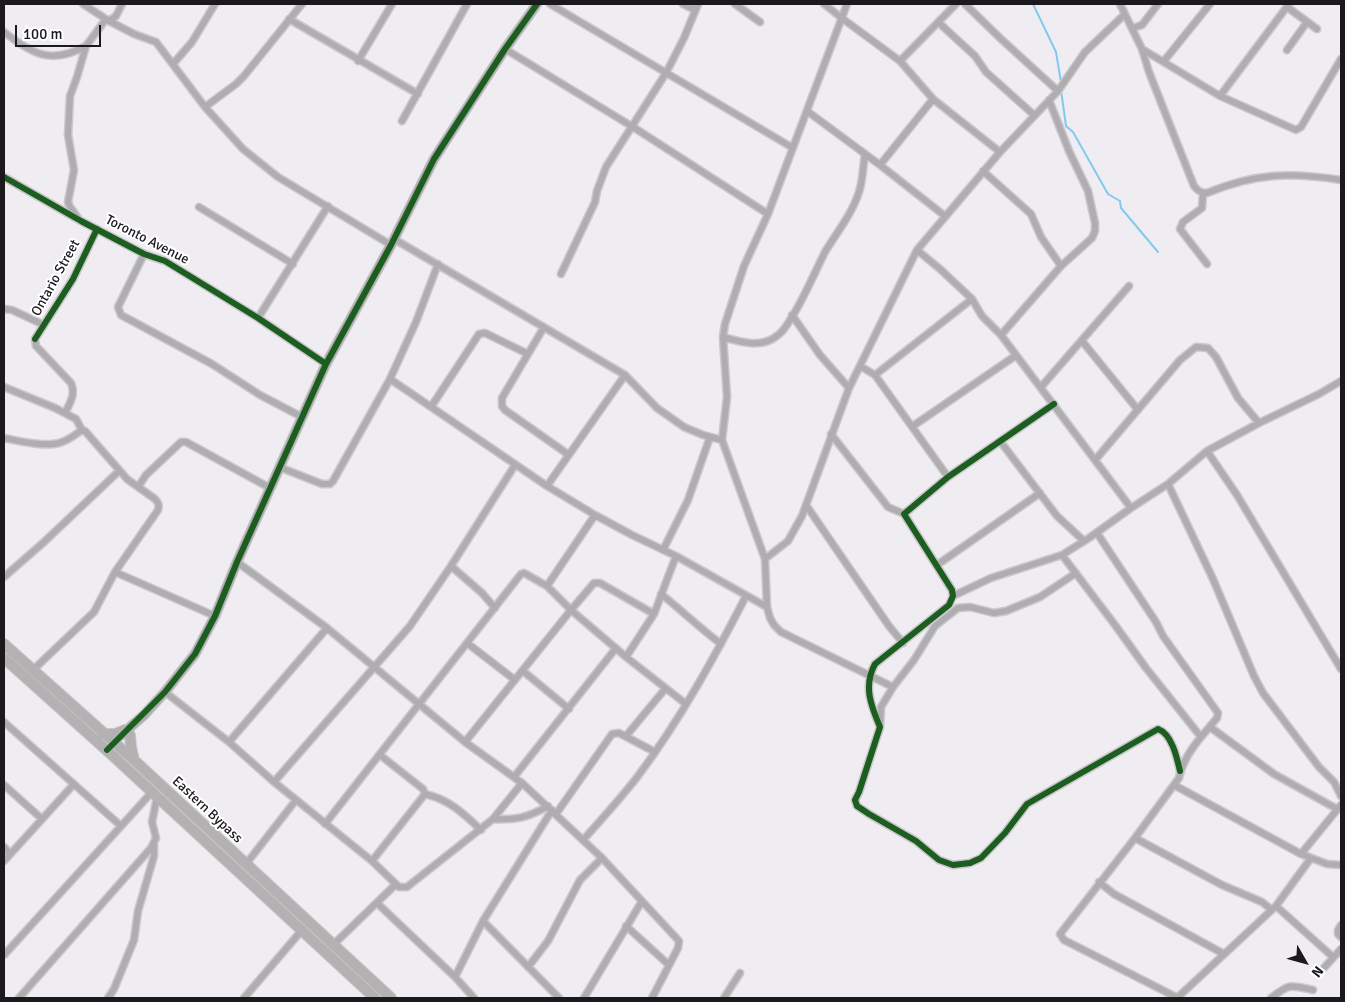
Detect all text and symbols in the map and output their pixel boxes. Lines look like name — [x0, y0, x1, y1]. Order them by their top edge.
scale bar — [18, 15, 104, 47]
text: 100 m — [23, 25, 63, 43]
street label: Toronto Avenue — [102, 212, 192, 268]
street label: Ontario Street — [28, 237, 84, 319]
street label: Eastern Bypass — [168, 773, 246, 847]
north arrow — [1280, 937, 1330, 987]
text: N — [1308, 962, 1327, 981]

